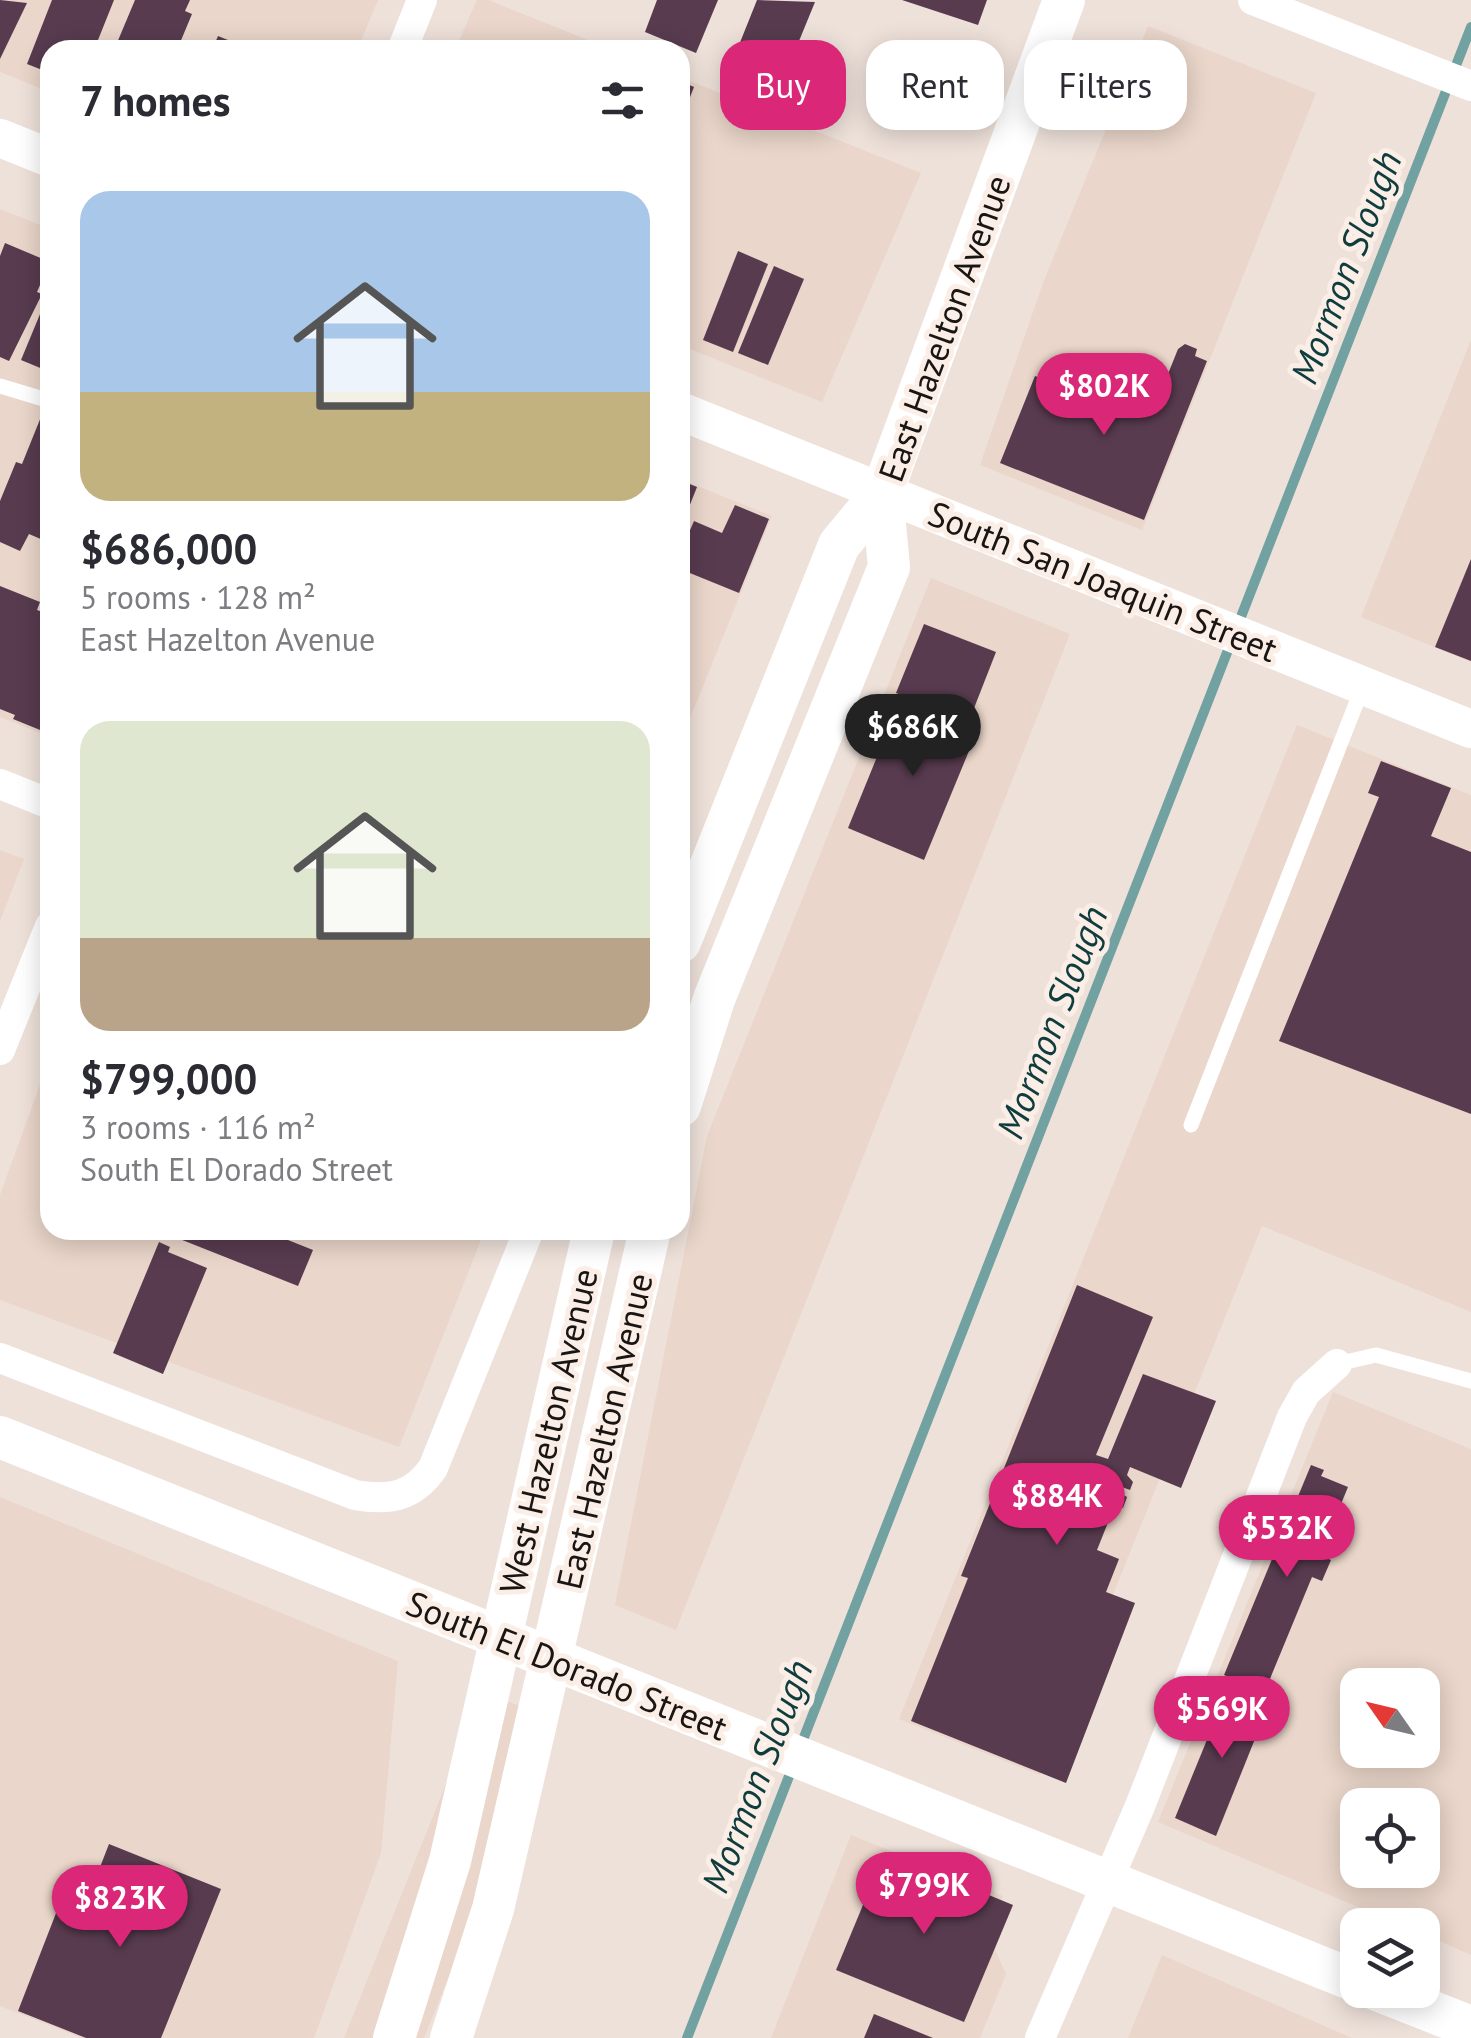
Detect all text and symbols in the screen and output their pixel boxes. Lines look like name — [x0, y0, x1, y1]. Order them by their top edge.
chip: Buy — [720, 40, 846, 130]
chip: Rent — [866, 40, 1004, 130]
chip: Filters — [1024, 40, 1187, 130]
text: 7 homes — [80, 73, 231, 128]
icon: filters — [595, 73, 650, 128]
water label: Mormon Slough — [1278, 144, 1412, 390]
street label: East Hazelton Avenue — [867, 168, 1021, 488]
icon: home — [275, 256, 455, 436]
pin: $802K — [1034, 353, 1174, 438]
text: $802K — [1058, 364, 1150, 406]
street label: South San Joaquin Street — [922, 490, 1284, 672]
text: $686,000 — [80, 521, 257, 576]
text: 5 rooms · 128 m² — [80, 576, 316, 618]
text: East Hazelton Avenue — [80, 618, 375, 660]
pin: $686K — [843, 694, 983, 779]
text: $686K — [867, 705, 959, 747]
icon: home — [275, 786, 455, 966]
water label: Mormon Slough — [984, 899, 1118, 1145]
text: $799,000 — [80, 1051, 257, 1106]
text: 3 rooms · 116 m² — [80, 1106, 316, 1148]
text: South El Dorado Street — [80, 1148, 393, 1190]
street label: West Hazelton Avenue — [488, 1264, 608, 1598]
street label: East Hazelton Avenue — [545, 1268, 663, 1594]
pin: $884K — [987, 1463, 1127, 1548]
text: $884K — [1011, 1474, 1103, 1516]
pin: $532K — [1217, 1495, 1357, 1580]
text: $532K — [1241, 1506, 1333, 1548]
street label: South El Dorado Street — [400, 1580, 734, 1750]
water label: Mormon Slough — [689, 1653, 823, 1899]
north arrow — [1340, 1668, 1440, 1768]
map controls — [1340, 1668, 1440, 2008]
pin: $569K — [1152, 1676, 1292, 1761]
text: $569K — [1176, 1687, 1268, 1729]
button: locate — [1340, 1788, 1440, 1888]
pin: $799K — [854, 1852, 994, 1937]
text: $799K — [878, 1863, 970, 1905]
pin: $823K — [50, 1865, 190, 1950]
text: $823K — [74, 1876, 166, 1918]
button: layers — [1340, 1908, 1440, 2008]

